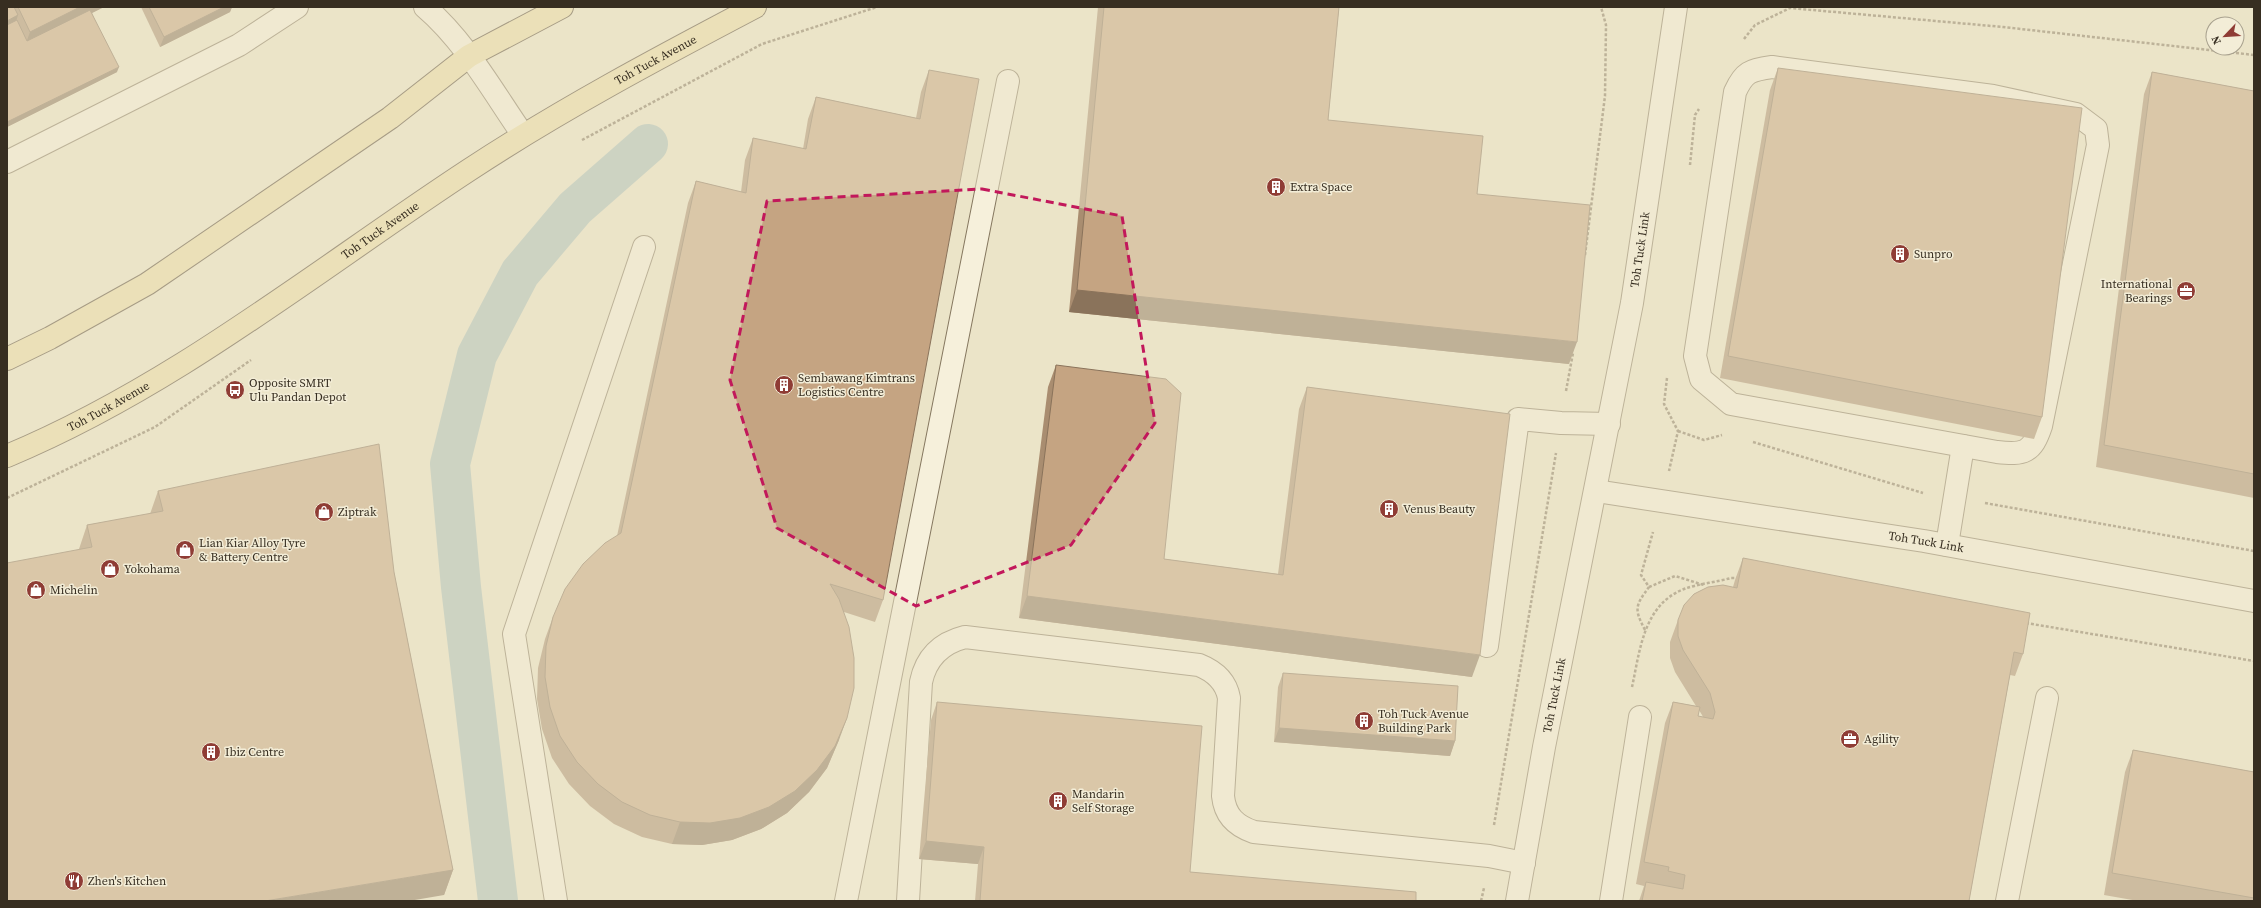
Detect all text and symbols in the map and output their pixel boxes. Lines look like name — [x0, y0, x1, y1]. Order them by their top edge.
north arrow — [2205, 16, 2245, 56]
street label: Toh Tuck Avenue — [612, 31, 699, 89]
text: N — [2208, 33, 2225, 47]
building icon: Extra Space — [1265, 176, 1287, 198]
place label: Extra Space — [1290, 179, 1352, 195]
street label: Toh Tuck Avenue — [338, 198, 422, 263]
street label: Toh Tuck Link — [1626, 210, 1654, 288]
building icon: Sunpro — [1889, 243, 1911, 265]
place label: Sunpro — [1914, 246, 1953, 262]
place label: International Bearings — [2101, 276, 2172, 306]
office icon: International Bearings — [2175, 280, 2197, 302]
place label: Sembawang Kimtrans Logistics Centre — [798, 370, 915, 400]
building icon: Sembawang Kimtrans Logistics Centre — [773, 374, 795, 396]
place label: Opposite SMRT Ulu Pandan Depot — [249, 375, 346, 405]
street label: Toh Tuck Avenue — [65, 378, 152, 435]
bus stop icon: Opposite SMRT Ulu Pandan Depot — [224, 379, 246, 401]
building icon: Venus Beauty — [1378, 498, 1400, 520]
shop icon: Ziptrak — [313, 501, 335, 523]
place label: Venus Beauty — [1403, 501, 1476, 517]
place label: Ziptrak — [338, 504, 377, 520]
street label: Toh Tuck Link — [1887, 528, 1966, 556]
place label: Lian Kiar Alloy Tyre & Battery Centre — [199, 535, 306, 565]
shop icon: Lian Kiar Alloy Tyre & Battery Centre — [174, 539, 196, 561]
shop icon: Yokohama — [99, 558, 121, 580]
place label: Yokohama — [124, 561, 181, 577]
shop icon: Michelin — [25, 579, 47, 601]
place label: Michelin — [50, 582, 98, 598]
street label: Toh Tuck Link — [1539, 656, 1570, 734]
place label: Toh Tuck Avenue Building Park — [1378, 706, 1469, 736]
building icon: Toh Tuck Avenue Building Park — [1353, 710, 1375, 732]
office icon: Agility — [1839, 728, 1861, 750]
place label: Agility — [1864, 731, 1900, 747]
building icon: Ibiz Centre — [200, 741, 222, 763]
place label: Ibiz Centre — [225, 744, 284, 760]
place label: Mandarin Self Storage — [1072, 786, 1134, 816]
building icon: Mandarin Self Storage — [1047, 790, 1069, 812]
restaurant icon: Zhen's Kitchen — [63, 870, 85, 892]
place label: Zhen's Kitchen — [88, 873, 166, 889]

